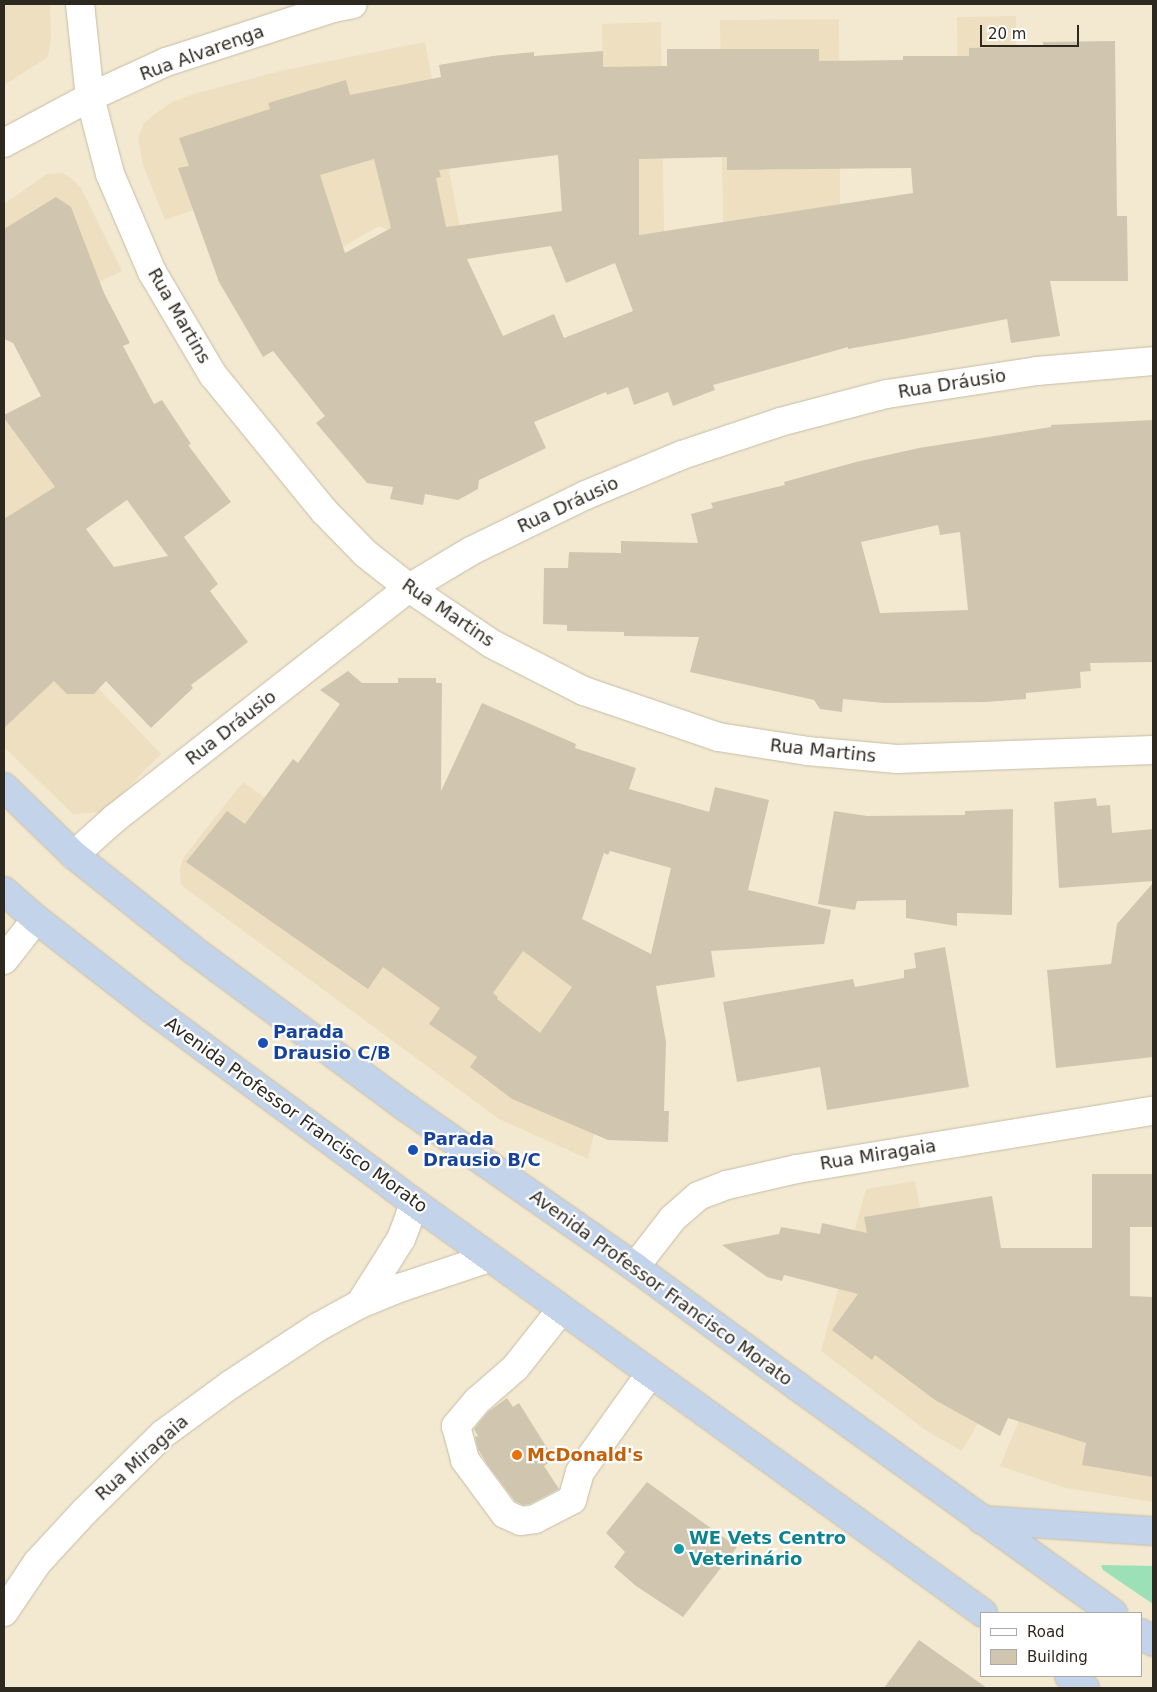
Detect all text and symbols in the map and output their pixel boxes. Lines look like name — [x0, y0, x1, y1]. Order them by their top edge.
scale bar — [982, 15, 1081, 47]
street label: Rua Alvarenga — [137, 20, 267, 86]
text: 20 m — [988, 25, 1026, 43]
street label: Rua Martins — [143, 264, 215, 368]
street label: Rua Dráusio — [897, 365, 1007, 403]
street label: Rua Dráusio — [514, 472, 622, 538]
street label: Rua Martins — [398, 574, 498, 652]
street label: Rua Dráusio — [181, 686, 281, 770]
street label: Rua Martins — [769, 735, 877, 767]
street label: Avenida Professor Francisco Morato — [161, 1012, 431, 1218]
place label: Parada Drausio C/B — [273, 1022, 391, 1064]
marker: Parada Drausio C/B — [257, 1037, 269, 1049]
place label: Parada Drausio B/C — [423, 1129, 541, 1172]
street label: Rua Miragaia — [818, 1135, 938, 1175]
marker: Parada Drausio B/C — [407, 1144, 419, 1156]
street label: Avenida Professor Francisco Morato — [526, 1185, 796, 1391]
street label: Rua Miragaia — [91, 1411, 193, 1505]
place label: McDonald's — [527, 1444, 643, 1466]
marker: McDonald's — [511, 1449, 523, 1461]
place label: WE Vets Centro Veterinário — [689, 1528, 846, 1570]
marker: WE Vets Centro Veterinário — [673, 1543, 685, 1555]
legend — [980, 1612, 1142, 1677]
text: Road — [1027, 1623, 1065, 1641]
text: Building — [1027, 1648, 1088, 1666]

